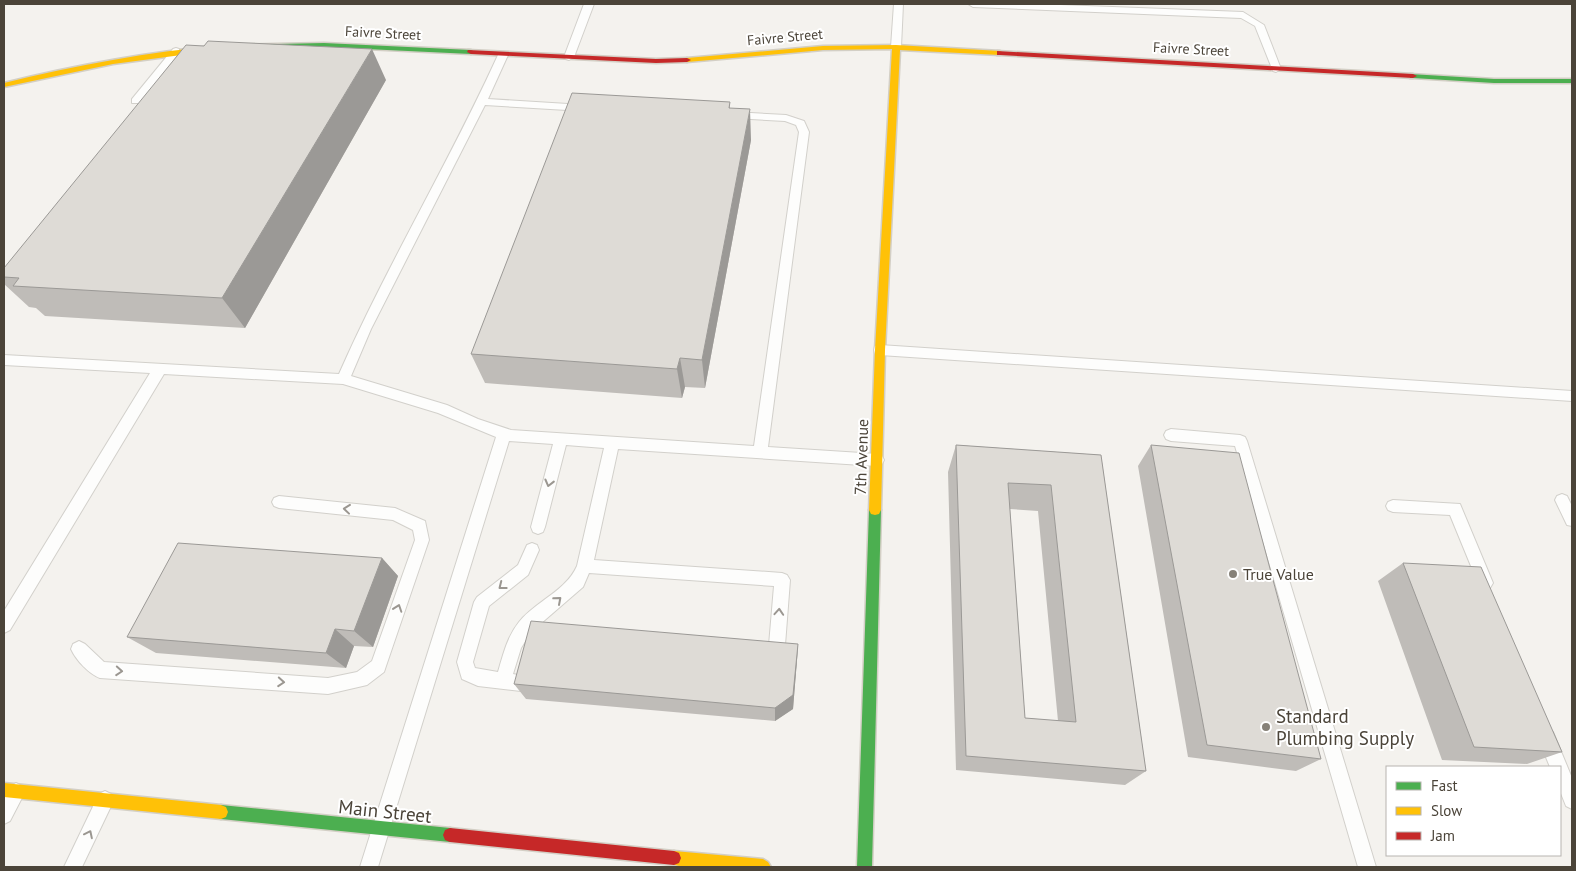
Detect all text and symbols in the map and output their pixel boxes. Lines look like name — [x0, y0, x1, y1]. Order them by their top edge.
street label: Faivre Street — [345, 22, 422, 44]
street label: Faivre Street — [746, 25, 824, 49]
street label: Faivre Street — [1153, 38, 1230, 60]
street label: 7th Avenue — [850, 419, 872, 495]
one-way arrow — [545, 479, 555, 487]
one-way arrow — [343, 504, 351, 515]
place label: True Value — [1243, 564, 1314, 584]
marker: True Value — [1227, 568, 1239, 580]
one-way arrow — [498, 580, 508, 589]
one-way arrow — [552, 596, 561, 605]
one-way arrow — [392, 605, 402, 613]
one-way arrow — [774, 608, 785, 616]
one-way arrow — [116, 665, 124, 676]
one-way arrow — [278, 677, 286, 688]
place label: Standard Plumbing Supply — [1276, 704, 1414, 750]
marker: Standard Plumbing Supply — [1260, 721, 1272, 733]
legend — [1386, 766, 1561, 856]
text: Fast — [1431, 776, 1458, 795]
street label: Main Street — [337, 794, 433, 828]
text: Slow — [1431, 801, 1462, 820]
text: Jam — [1430, 826, 1455, 845]
one-way arrow — [83, 830, 93, 839]

